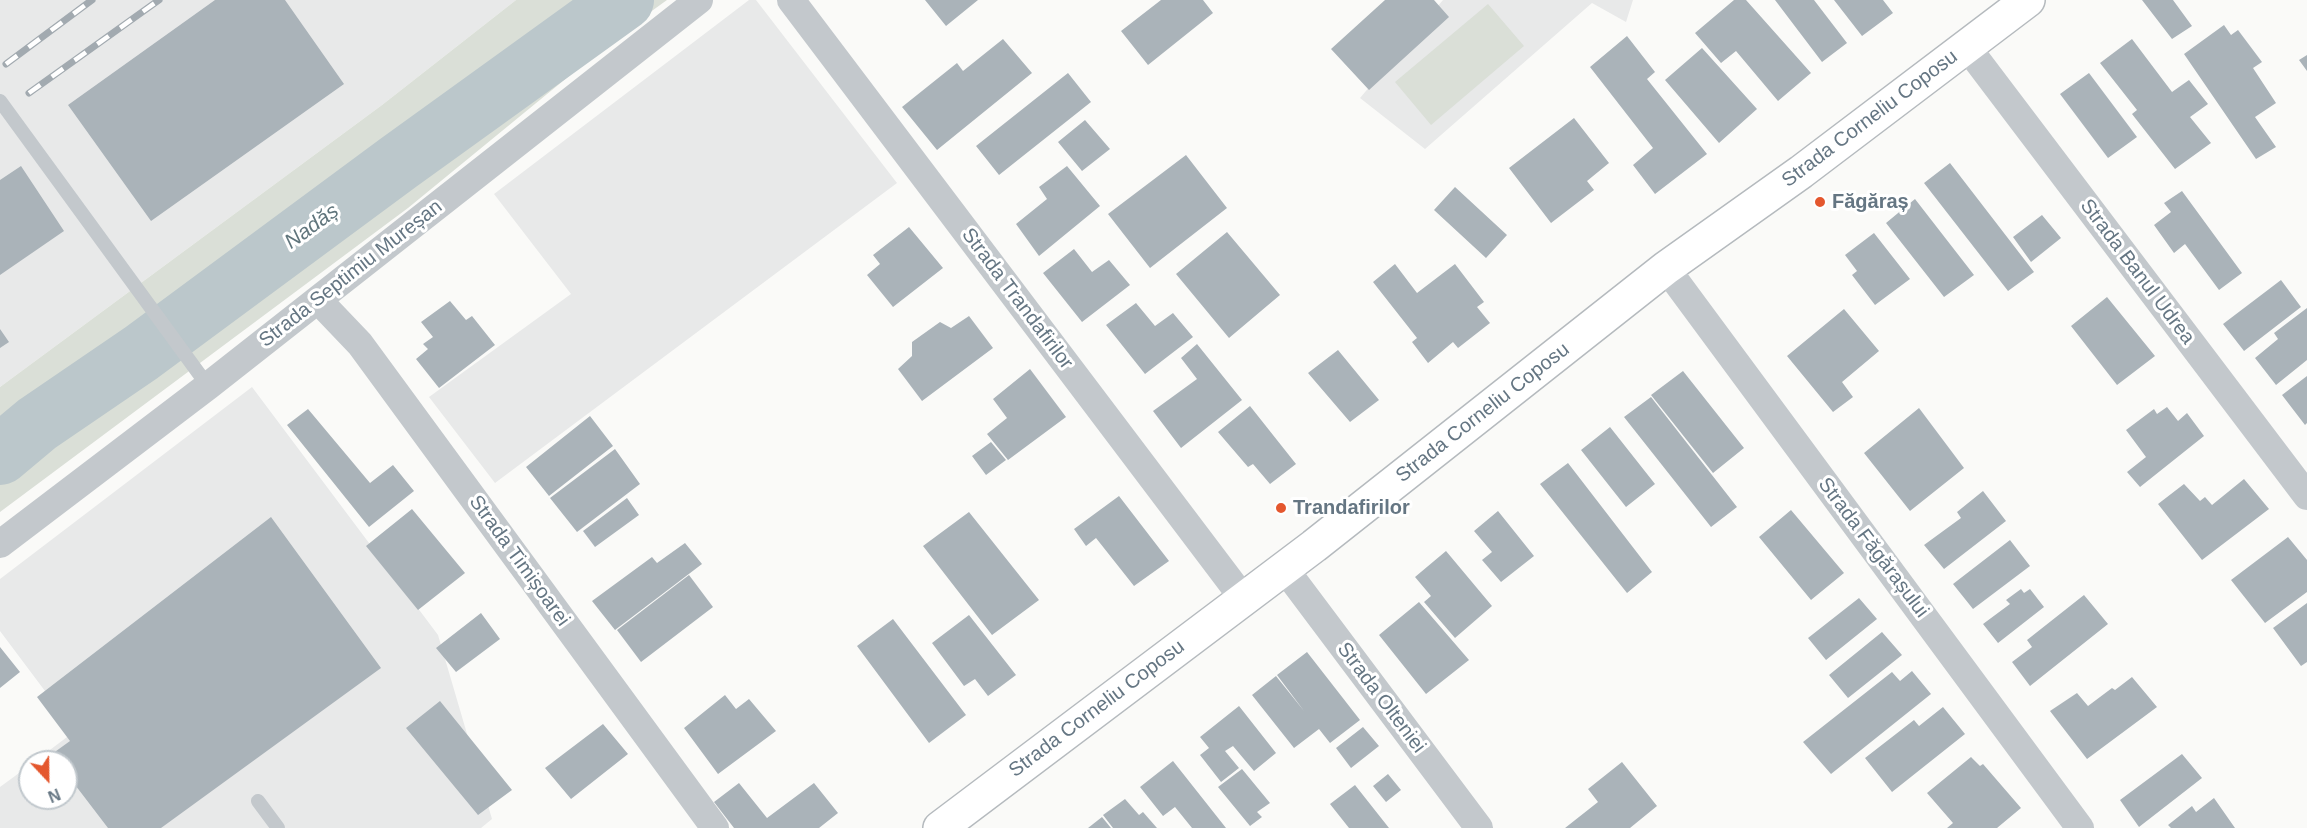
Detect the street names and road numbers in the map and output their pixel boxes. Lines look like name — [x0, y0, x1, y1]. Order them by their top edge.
street label: Strada Corneliu Coposu — [1778, 45, 1962, 193]
street label: Strada Septimiu Mureșan — [255, 195, 447, 353]
street label: Strada Banul Udrea — [2075, 195, 2199, 349]
street label: Strada Trandafirilor — [956, 224, 1078, 374]
street label: Strada Corneliu Coposu — [1392, 338, 1574, 488]
street label: Strada Făgărașului — [1813, 473, 1933, 623]
street label: Strada Timișoarei — [463, 491, 575, 631]
street label: Strada Corneliu Coposu — [1005, 635, 1189, 783]
street label: Strada Olteniei — [1332, 638, 1430, 758]

